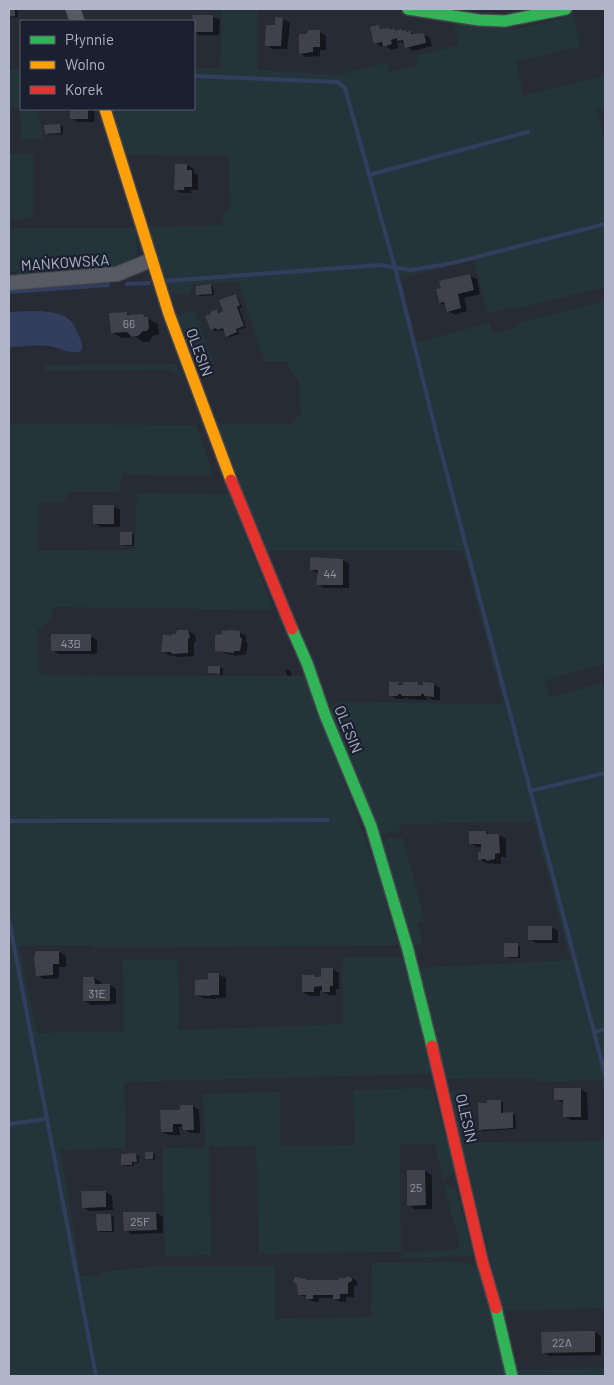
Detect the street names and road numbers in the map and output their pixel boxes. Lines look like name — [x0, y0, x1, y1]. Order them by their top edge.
street label: MAŃKOWSKA — [20, 250, 110, 274]
street label: OLESIN — [183, 326, 217, 378]
street label: OLESIN — [331, 703, 367, 755]
street label: OLESIN — [453, 1092, 481, 1144]

